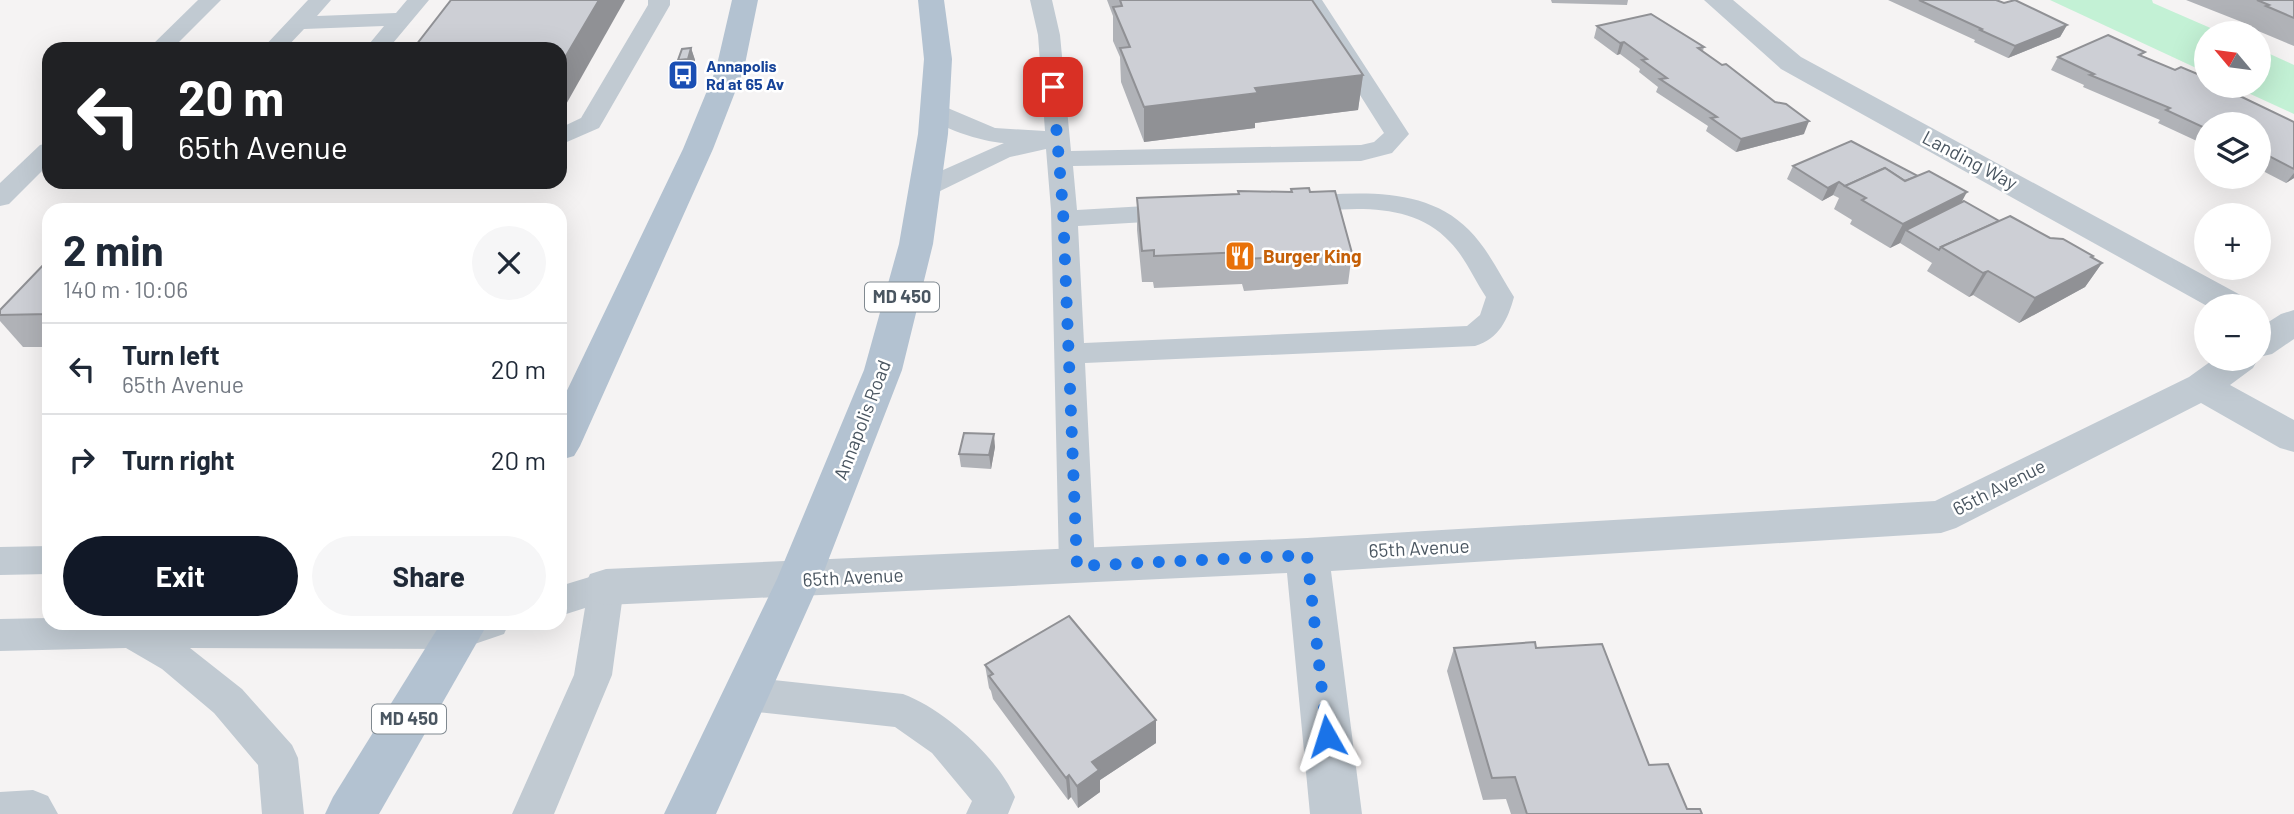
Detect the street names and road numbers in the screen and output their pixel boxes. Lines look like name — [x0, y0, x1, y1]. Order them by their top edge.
street label: Landing Way — [1919, 125, 2022, 194]
road number: MD 450 — [865, 282, 939, 312]
street label: Annapolis Road — [828, 357, 895, 483]
street label: 65th Avenue — [1949, 453, 2049, 520]
street label: 65th Avenue — [1368, 533, 1470, 562]
street label: 65th Avenue — [802, 562, 904, 591]
road number: MD 450 — [372, 704, 446, 734]

